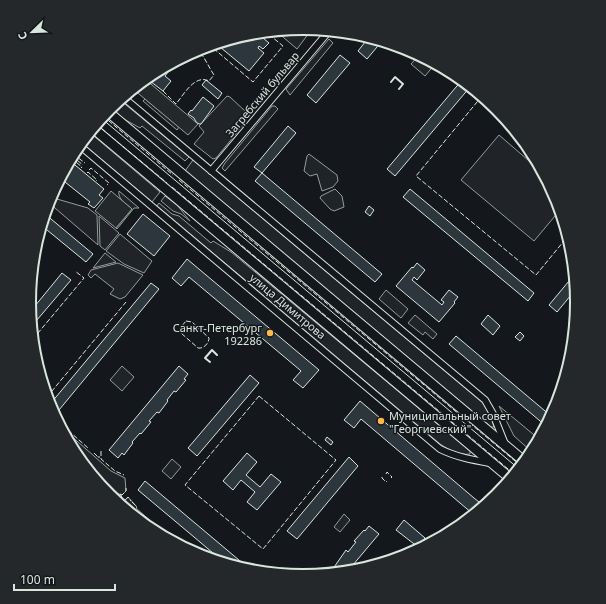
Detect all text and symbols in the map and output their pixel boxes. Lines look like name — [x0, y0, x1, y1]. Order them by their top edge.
north arrow — [12, 12, 52, 52]
text: С — [14, 30, 31, 42]
street label: Загребский бульвар — [222, 48, 302, 140]
street label: улица Димитрова — [247, 270, 329, 342]
place label: Санкт-Петербург 192286 — [173, 320, 262, 348]
marker: Санкт-Петербург 192286 — [265, 328, 275, 338]
place label: Муниципальный совет "Георгиевский" — [389, 408, 511, 436]
marker: Муниципальный совет "Георгиевский" — [376, 416, 386, 426]
scale bar — [14, 566, 115, 592]
text: 100 m — [20, 571, 55, 588]

